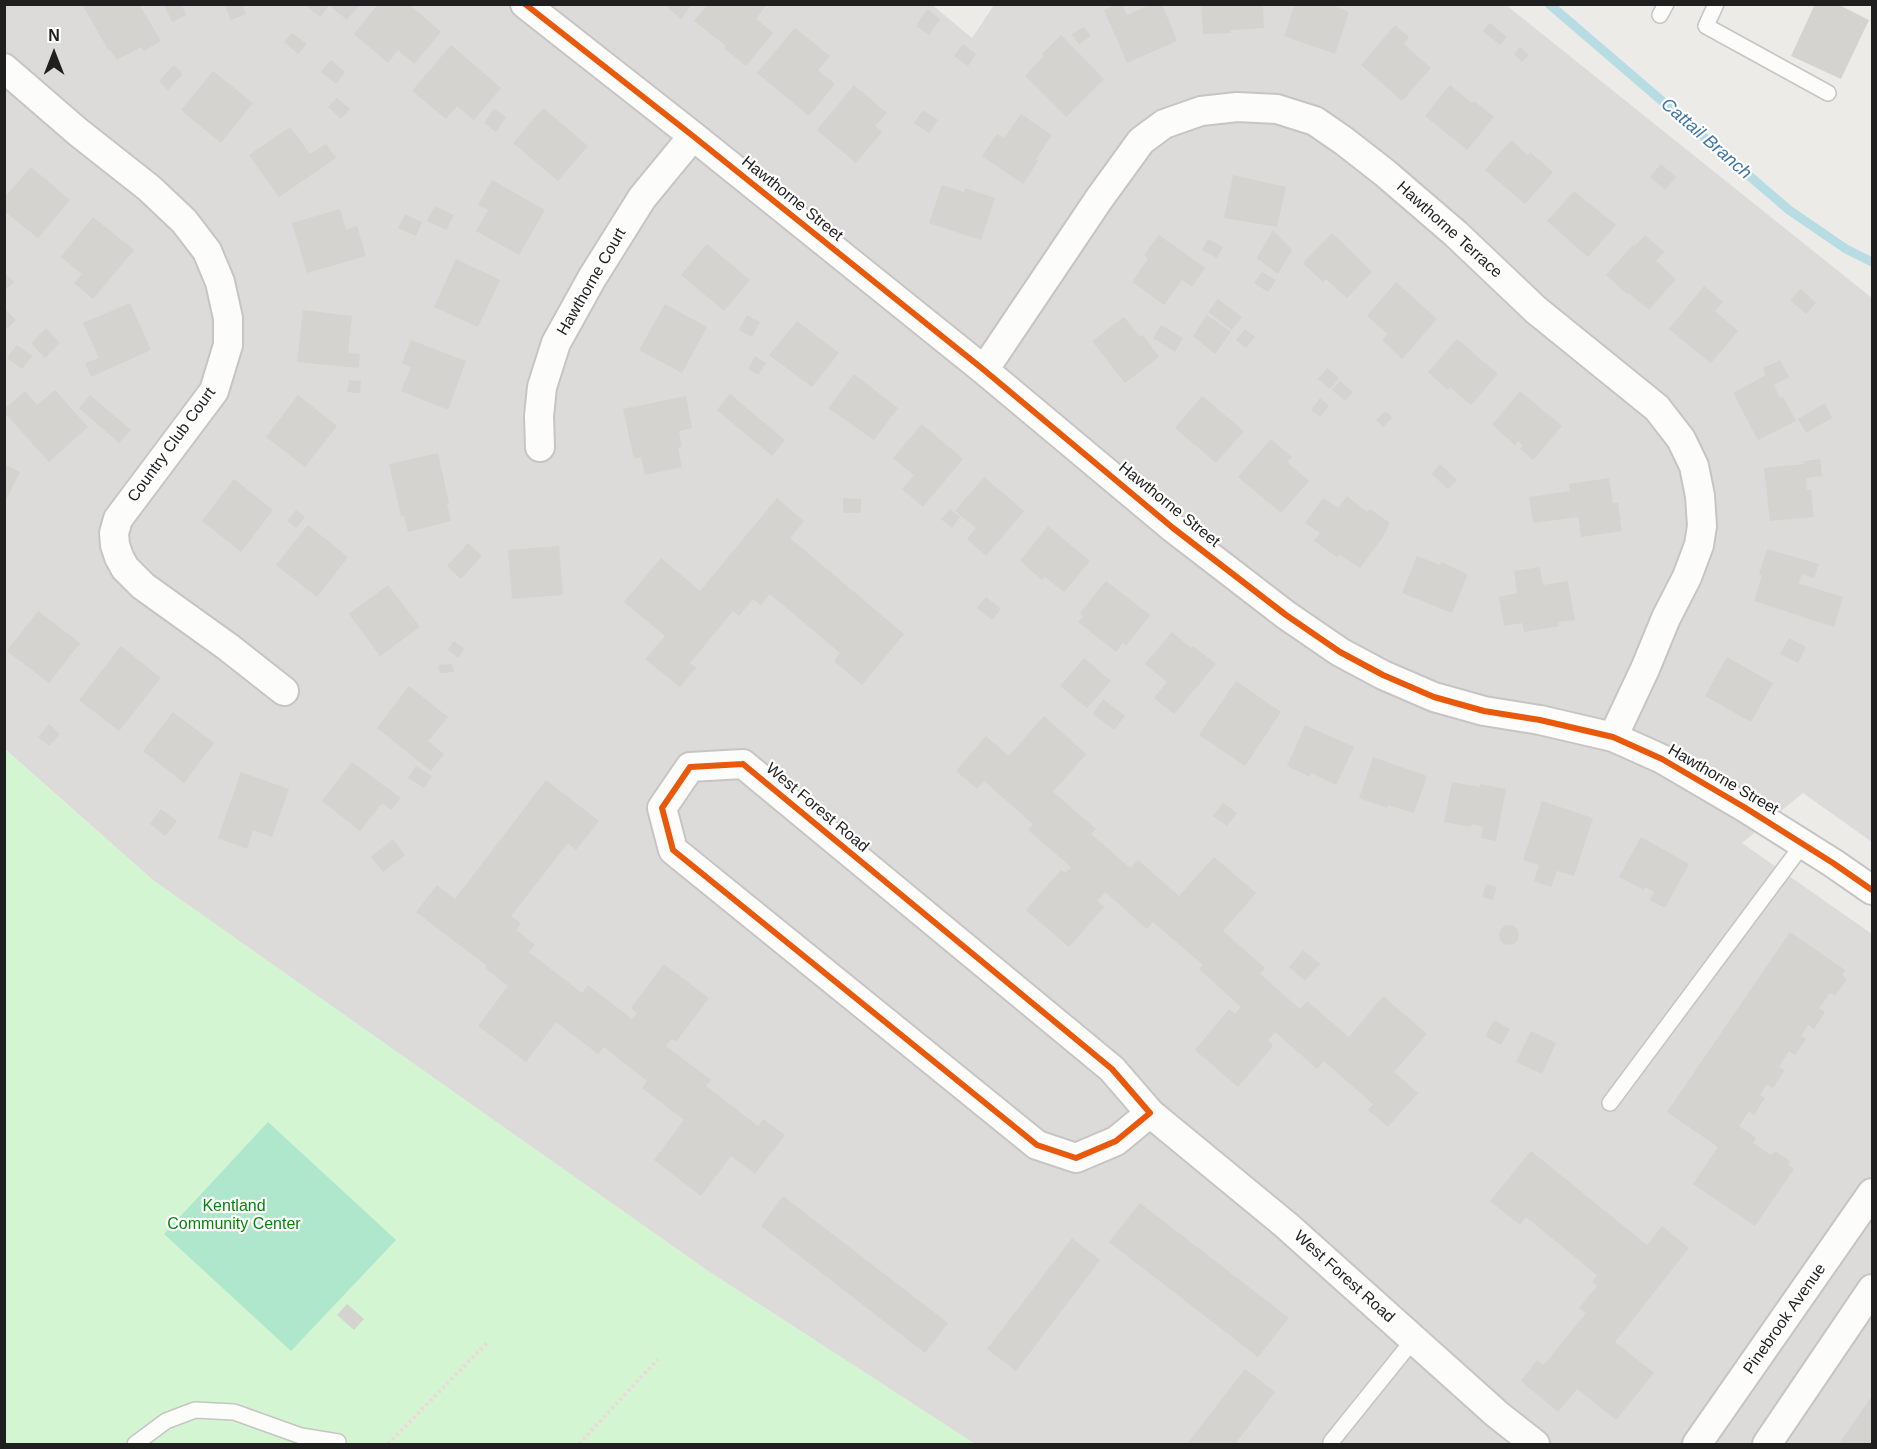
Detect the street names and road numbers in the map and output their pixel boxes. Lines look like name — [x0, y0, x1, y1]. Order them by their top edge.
street label: Hawthorne Street — [738, 152, 846, 246]
street label: Hawthorne Terrace — [1392, 178, 1506, 282]
street label: Hawthorne Court — [553, 225, 631, 339]
street label: Country Club Court — [124, 384, 220, 506]
street label: Hawthorne Street — [1115, 458, 1223, 552]
street label: Hawthorne Street — [1664, 741, 1782, 819]
street label: West Forest Road — [762, 759, 872, 857]
street label: West Forest Road — [1290, 1227, 1398, 1327]
street label: Pinebrook Avenue — [1740, 1260, 1830, 1378]

